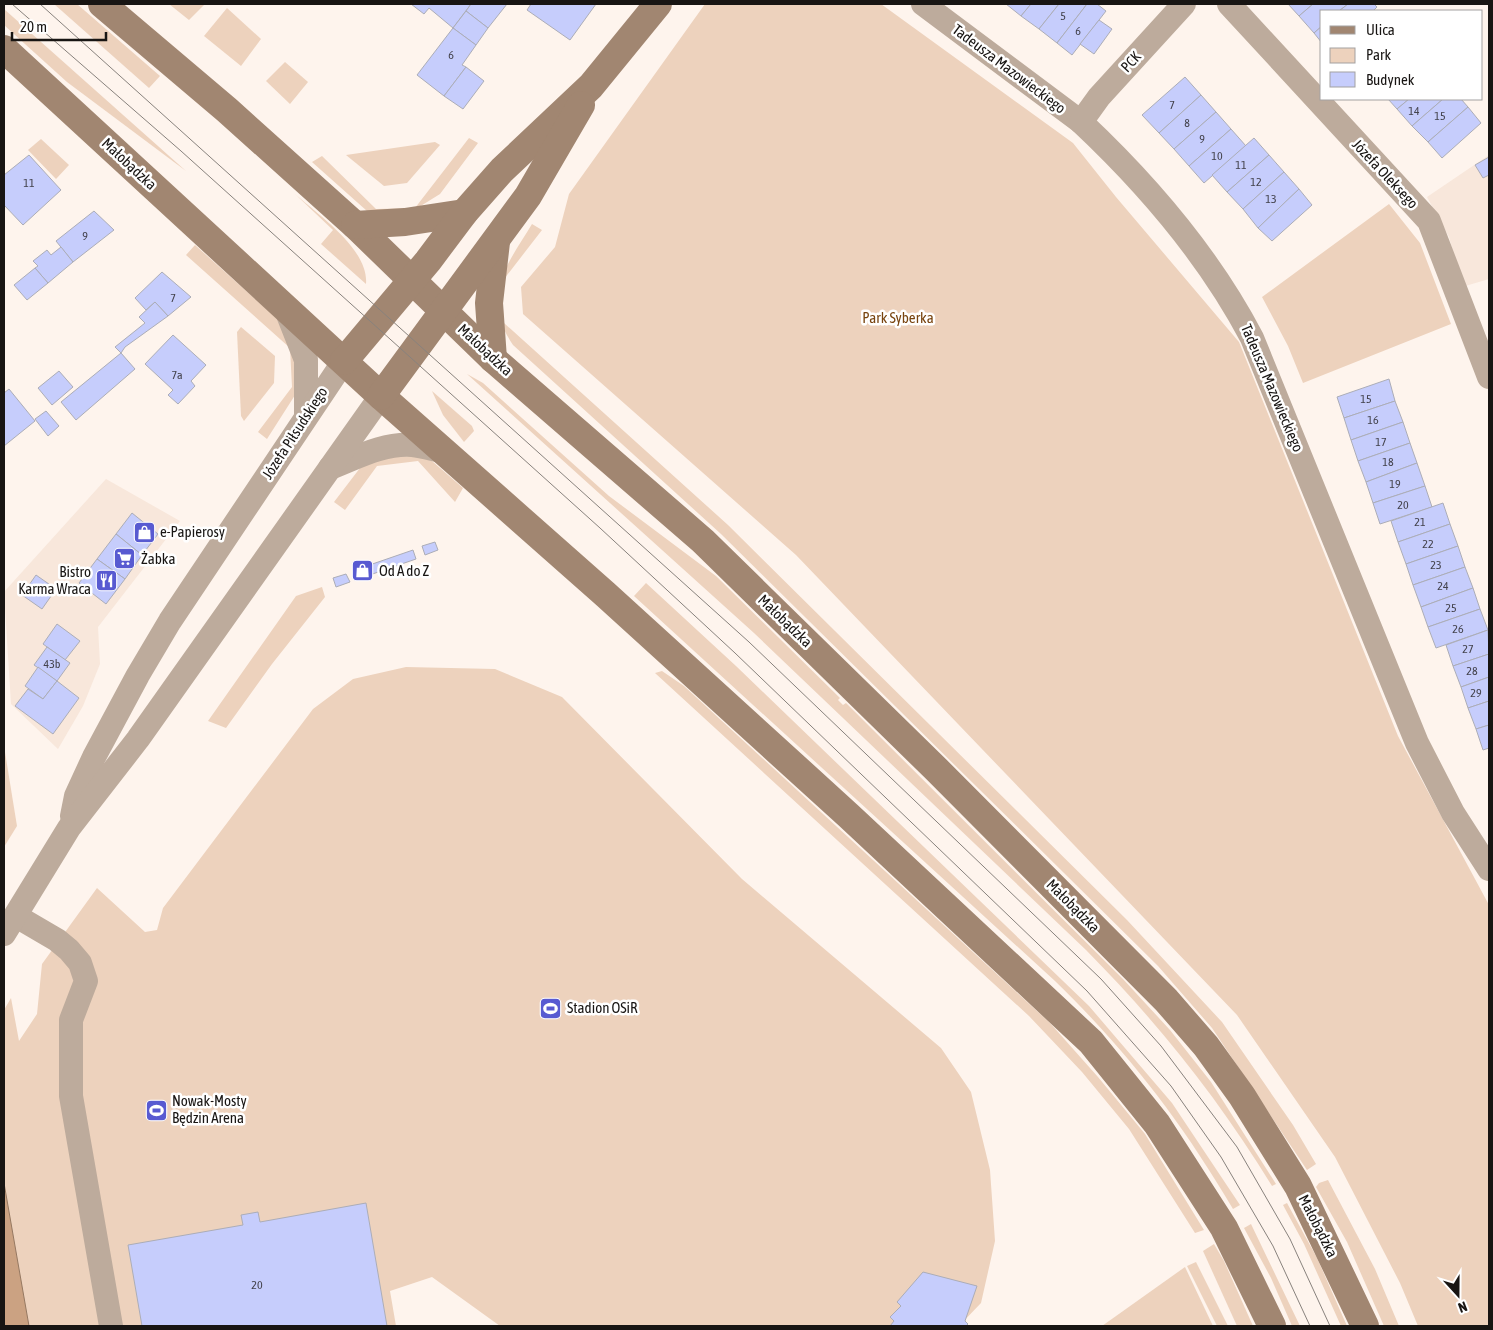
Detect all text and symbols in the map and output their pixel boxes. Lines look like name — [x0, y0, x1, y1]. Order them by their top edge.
house number: 5 — [1060, 9, 1066, 23]
scale bar — [12, 10, 106, 42]
legend — [1320, 10, 1483, 100]
text: 20 m — [20, 18, 47, 35]
street label: Tadeusza Mazowieckiego — [950, 21, 1069, 117]
text: Ulica — [1366, 21, 1395, 38]
house number: 6 — [1075, 24, 1081, 38]
text: Park — [1366, 46, 1391, 63]
house number: 6 — [448, 48, 454, 62]
street label: PCK — [1117, 48, 1145, 75]
text: Budynek — [1366, 71, 1415, 88]
house number: 7 — [1169, 98, 1175, 112]
house number: 14 — [1408, 104, 1420, 118]
house number: 15 — [1434, 109, 1446, 123]
house number: 8 — [1184, 116, 1190, 130]
house number: 9 — [1199, 132, 1205, 146]
street label: Małobądzka — [99, 134, 160, 193]
street label: Józefa Oleksego — [1349, 136, 1422, 212]
house number: 10 — [1211, 149, 1223, 163]
house number: 11 — [1235, 158, 1247, 172]
house number: 12 — [1250, 175, 1262, 189]
house number: 11 — [23, 176, 35, 190]
house number: 13 — [1265, 192, 1277, 206]
house number: 9 — [82, 229, 88, 243]
house number: 7 — [170, 291, 176, 305]
park label: Park Syberka — [862, 309, 934, 326]
street label: Małobądzka — [455, 320, 516, 379]
street label: Tadeusza Mazowieckiego — [1238, 321, 1307, 454]
house number: 7a — [171, 368, 183, 382]
street label: Józefa Piłsudskiego — [259, 384, 331, 482]
house number: 15 — [1360, 392, 1372, 406]
house number: 16 — [1367, 413, 1379, 427]
house number: 17 — [1375, 435, 1387, 449]
house number: 18 — [1382, 455, 1394, 469]
house number: 19 — [1389, 477, 1401, 491]
house number: 20 — [1397, 498, 1409, 512]
house number: 21 — [1414, 515, 1426, 529]
shop icon: e-Papierosy — [132, 520, 156, 544]
place label: e-Papierosy — [160, 523, 225, 540]
house number: 22 — [1422, 537, 1434, 551]
supermarket icon: Żabka — [113, 547, 137, 571]
place label: Żabka — [141, 550, 175, 567]
house number: 23 — [1430, 558, 1442, 572]
shop icon: Od A do Z — [351, 559, 375, 583]
place label: Od A do Z — [379, 562, 430, 579]
place label: Bistro Karma Wraca — [18, 563, 91, 597]
restaurant icon: Bistro Karma Wraca — [95, 569, 119, 593]
house number: 24 — [1437, 579, 1449, 593]
street label: Małobądzka — [755, 591, 816, 650]
house number: 25 — [1445, 601, 1457, 615]
house number: 26 — [1452, 622, 1464, 636]
house number: 27 — [1462, 642, 1474, 656]
house number: 43b — [44, 657, 61, 671]
house number: 28 — [1466, 664, 1478, 678]
house number: 29 — [1470, 686, 1482, 700]
street label: Małobądzka — [1043, 876, 1103, 936]
sports icon: Stadion OSiR — [539, 996, 563, 1020]
place label: Stadion OSiR — [567, 999, 638, 1016]
place label: Nowak-Mosty Będzin Arena — [172, 1092, 247, 1126]
sports icon: Nowak-Mosty Będzin Arena — [144, 1098, 168, 1122]
street label: Małobądzka — [1295, 1192, 1341, 1260]
north arrow — [1433, 1270, 1483, 1320]
house number: 20 — [251, 1278, 263, 1292]
text: N — [1456, 1298, 1469, 1316]

